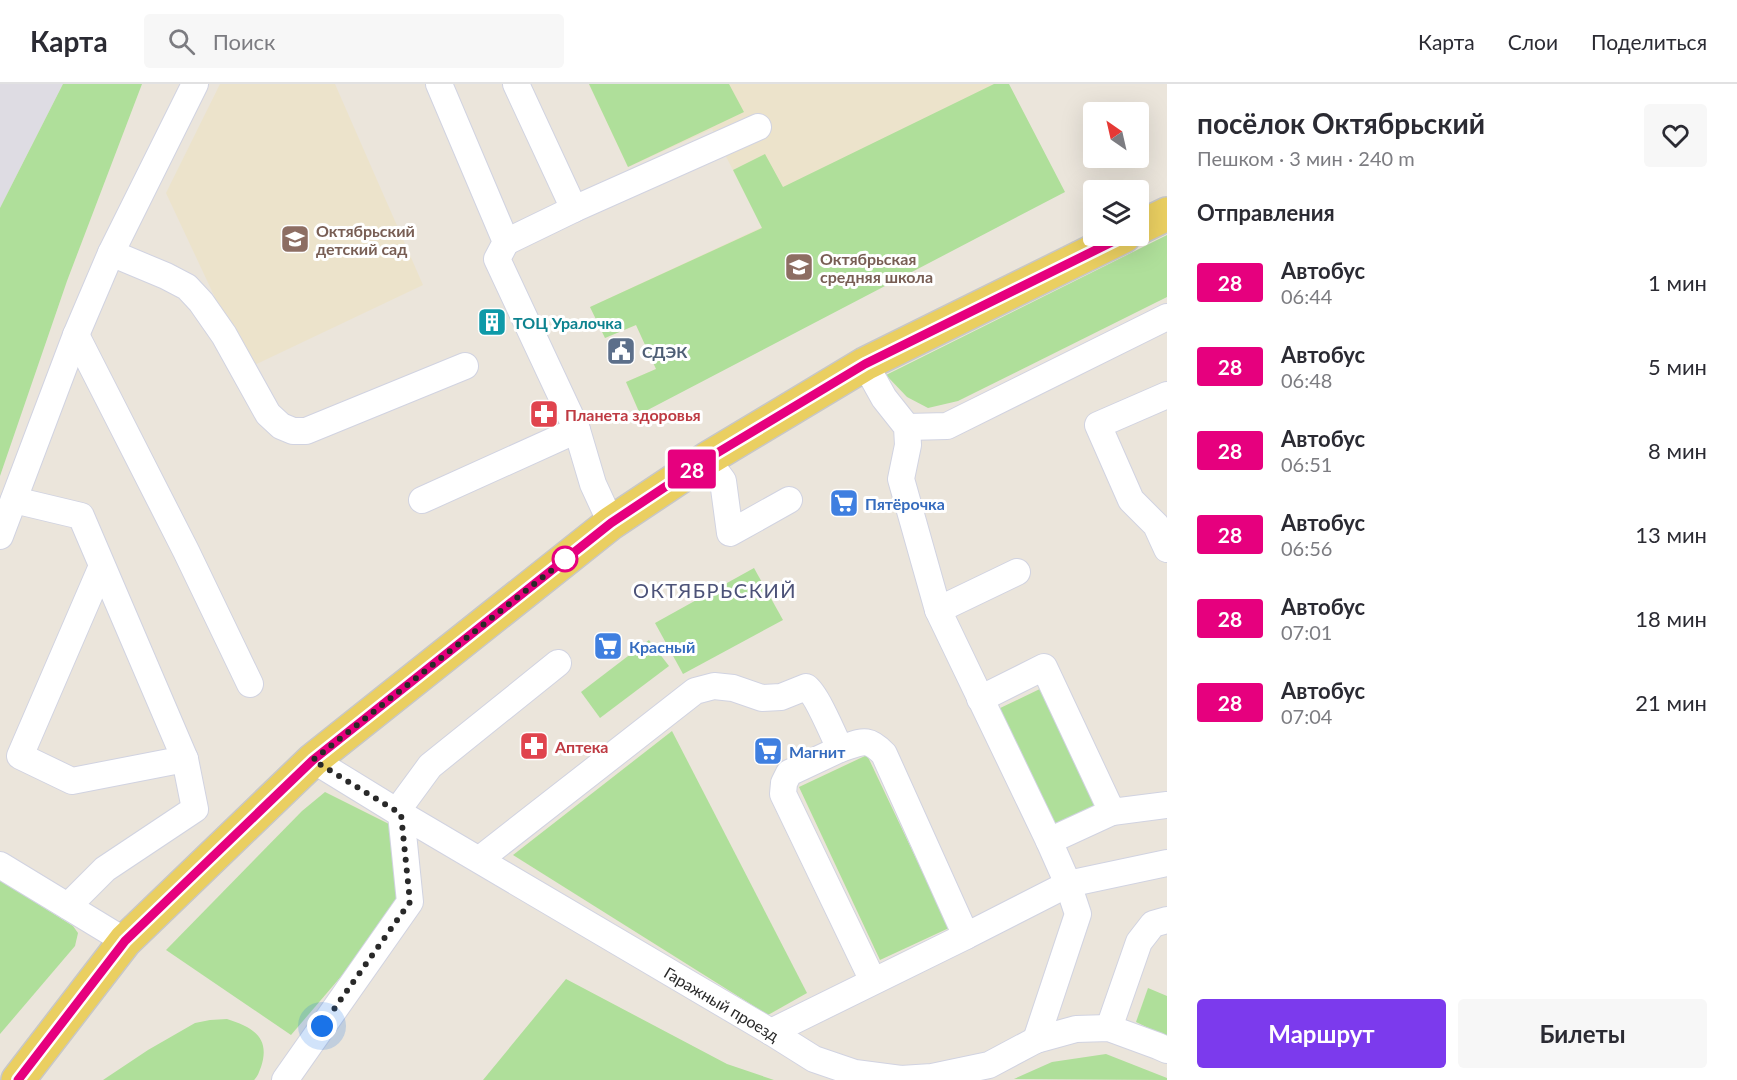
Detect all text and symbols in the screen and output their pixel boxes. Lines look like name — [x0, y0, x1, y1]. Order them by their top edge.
search box — [144, 14, 564, 68]
text: Карта — [30, 24, 108, 58]
icon: search — [165, 25, 198, 58]
text: Поиск — [213, 28, 276, 55]
text: Карта — [1418, 29, 1475, 54]
text: Слои — [1508, 29, 1558, 54]
text: Поделиться — [1591, 29, 1707, 54]
north arrow — [1083, 102, 1149, 168]
map controls — [1083, 102, 1149, 246]
button: heart — [1644, 104, 1707, 167]
text: посёлок Октябрьский — [1197, 106, 1485, 140]
text: Пешком · 3 мин · 240 m — [1197, 146, 1415, 170]
button: layers — [1083, 180, 1149, 246]
text: Отправления — [1197, 199, 1335, 226]
place label: Октябрьский детский сад — [316, 221, 415, 258]
school or university icon: Октябрьский детский сад — [279, 223, 311, 255]
place label: Октябрьская средняя школа — [820, 249, 933, 286]
school or university icon: Октябрьская средняя школа — [783, 251, 815, 283]
text: Автобус — [1281, 257, 1365, 284]
text: 1 мин — [1648, 269, 1707, 296]
text: 28 — [1218, 270, 1242, 295]
text: 06:44 — [1281, 284, 1332, 308]
building icon: ТОЦ Уралочка — [476, 306, 508, 338]
place label: ТОЦ Уралочка — [513, 313, 622, 332]
public building icon: СДЭК — [605, 335, 637, 367]
text: Автобус — [1281, 341, 1365, 368]
place label: СДЭК — [642, 342, 688, 361]
text: 5 мин — [1648, 353, 1707, 380]
text: 28 — [1218, 354, 1242, 379]
text: 06:48 — [1281, 368, 1332, 392]
pharmacy icon: Планета здоровья — [528, 398, 560, 430]
place label: Планета здоровья — [565, 405, 701, 424]
text: Автобус — [1281, 425, 1365, 452]
text: 8 мин — [1648, 437, 1707, 464]
text: 28 — [1218, 438, 1242, 463]
line badge: 28 — [665, 450, 719, 488]
text: 06:51 — [1281, 452, 1332, 476]
text: 28 — [680, 457, 704, 482]
supermarket icon: Пятёрочка — [828, 487, 860, 519]
place label: Пятёрочка — [865, 494, 945, 513]
text: Автобус — [1281, 509, 1365, 536]
text: 13 мин — [1635, 521, 1707, 548]
text: 28 — [1218, 522, 1242, 547]
text: 06:56 — [1281, 536, 1332, 560]
unlabelled marker — [552, 546, 578, 572]
district label: ОКТЯБРЬСКИЙ — [633, 578, 797, 602]
text: Автобус — [1281, 593, 1365, 620]
text: 18 мин — [1635, 605, 1707, 632]
text: 28 — [1218, 606, 1242, 631]
text: 07:01 — [1281, 620, 1332, 644]
supermarket icon: Красный — [592, 630, 624, 662]
place label: Красный — [629, 637, 695, 656]
text: Автобус — [1281, 677, 1365, 704]
text: 21 мин — [1635, 689, 1707, 716]
text: 28 — [1218, 690, 1242, 715]
text: 07:04 — [1281, 704, 1332, 728]
pharmacy icon: Аптека — [518, 730, 550, 762]
supermarket icon: Магнит — [752, 735, 784, 767]
place label: Аптека — [554, 737, 609, 756]
place label: Магнит — [789, 742, 846, 761]
street label: Гаражный проезд — [661, 962, 783, 1045]
button: Маршрут — [1197, 999, 1446, 1068]
button: Билеты — [1458, 999, 1707, 1068]
your location — [307, 1011, 337, 1041]

